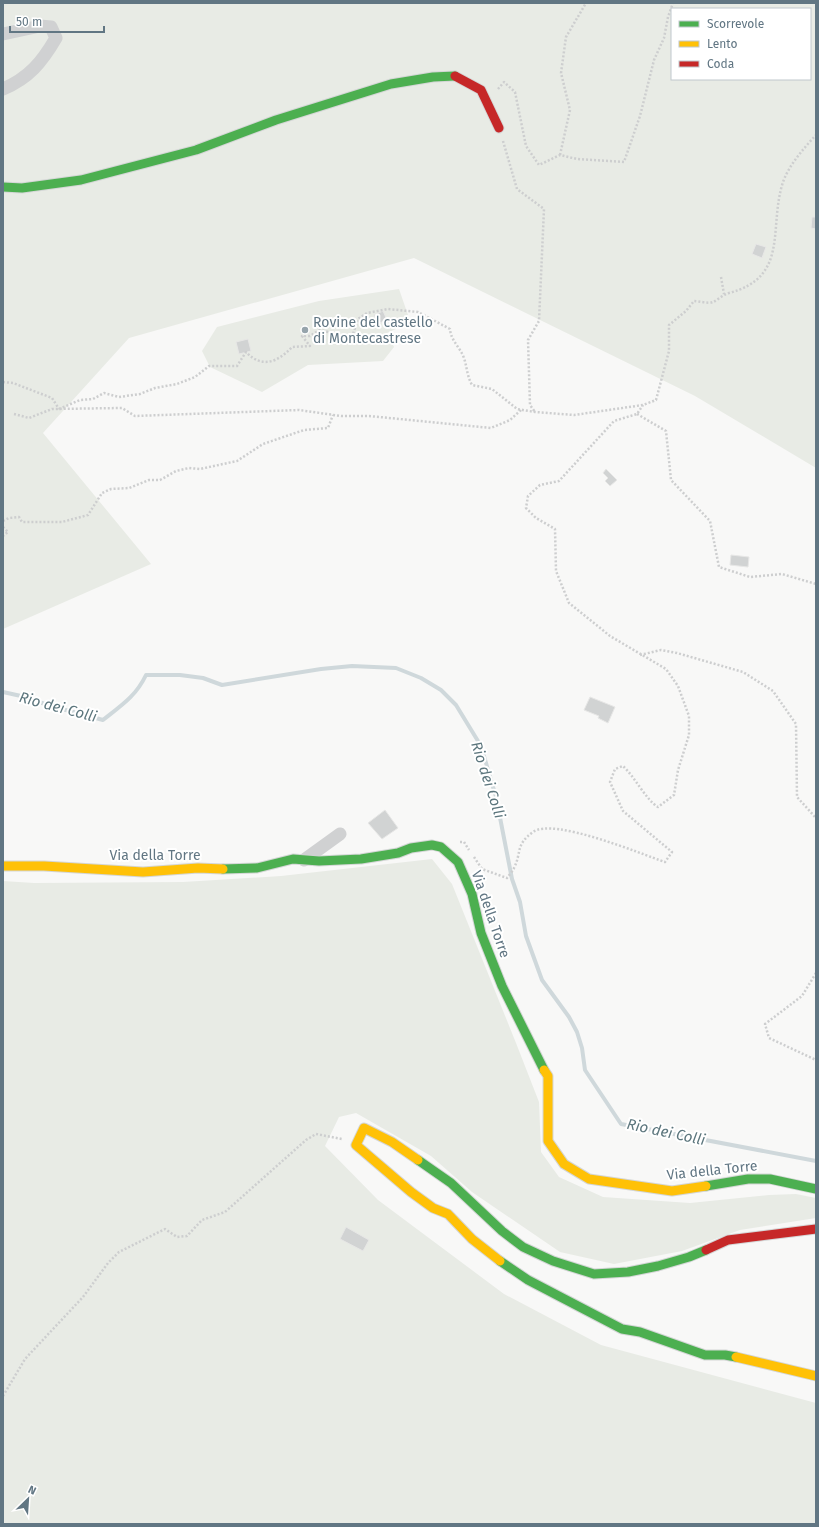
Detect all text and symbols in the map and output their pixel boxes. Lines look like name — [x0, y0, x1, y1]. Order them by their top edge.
scale bar — [10, 8, 104, 34]
legend — [671, 8, 811, 80]
text: 50 m — [16, 15, 42, 29]
text: Scorrevole — [707, 17, 764, 31]
text: Lento — [707, 37, 737, 51]
text: Coda — [707, 57, 734, 71]
place label: Rovine del castello di Montecastrese — [313, 314, 433, 347]
marker: Rovine del castello di Montecastrese — [300, 325, 310, 335]
water label: Rio dei Colli — [17, 688, 99, 726]
water label: Rio dei Colli — [467, 739, 509, 821]
street label: Via della Torre — [109, 847, 201, 864]
street label: Via della Torre — [468, 868, 513, 960]
water label: Rio dei Colli — [625, 1115, 707, 1149]
street label: Via della Torre — [666, 1157, 758, 1184]
north arrow — [8, 1479, 48, 1519]
text: N — [26, 1483, 38, 1498]

